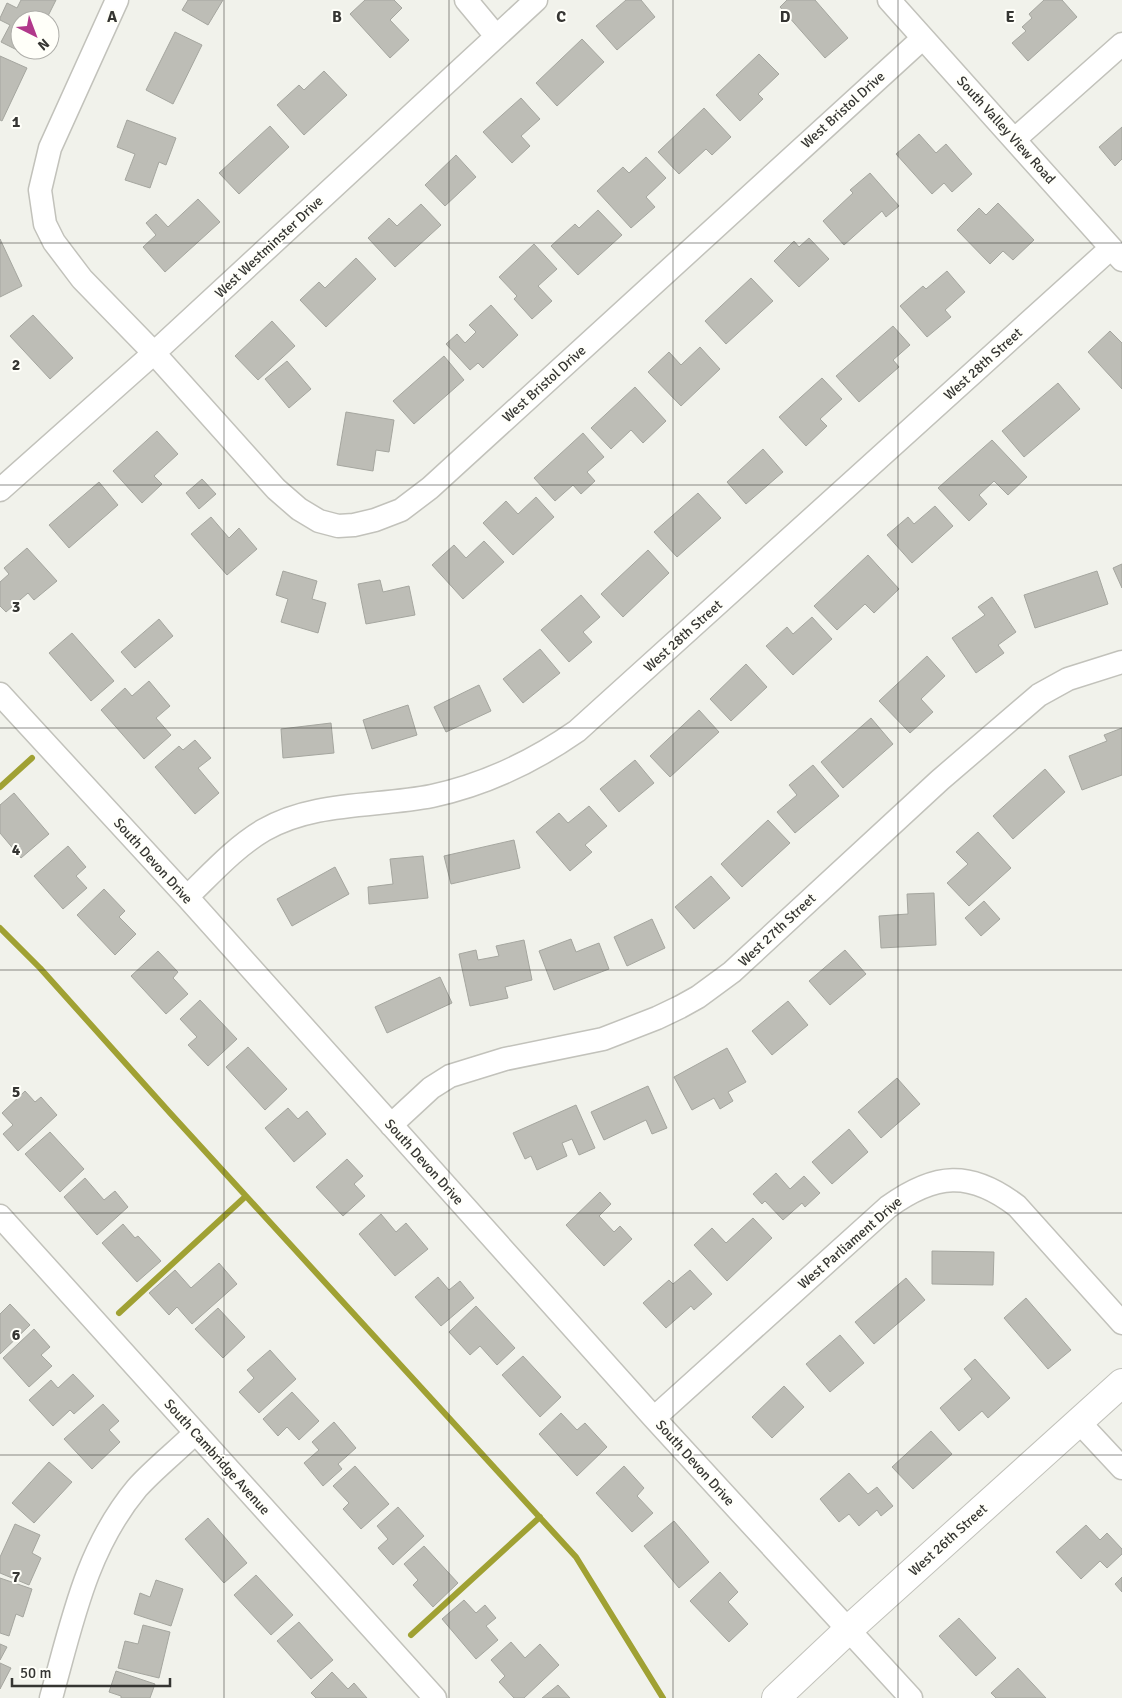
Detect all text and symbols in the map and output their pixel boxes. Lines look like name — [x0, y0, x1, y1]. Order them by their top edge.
text: A — [107, 7, 118, 27]
text: B — [332, 7, 342, 27]
text: C — [556, 7, 566, 27]
text: D — [780, 7, 791, 27]
text: E — [1005, 7, 1015, 27]
north arrow — [10, 10, 60, 60]
text: N — [34, 35, 53, 54]
street label: West Bristol Drive — [798, 68, 888, 152]
street label: South Valley View Road — [953, 73, 1059, 187]
text: 1 — [12, 112, 21, 132]
street label: West Westminster Drive — [211, 192, 327, 302]
street label: West 28th Street — [940, 324, 1026, 404]
street label: West Bristol Drive — [499, 342, 589, 426]
text: 2 — [12, 355, 20, 375]
street label: West 28th Street — [640, 596, 726, 676]
text: 3 — [12, 597, 20, 617]
street label: South Devon Drive — [110, 815, 196, 907]
text: 4 — [12, 840, 21, 860]
street label: West 27th Street — [735, 890, 819, 970]
text: 5 — [12, 1082, 20, 1102]
street label: South Devon Drive — [381, 1116, 467, 1208]
street label: West Parliament Drive — [794, 1193, 906, 1293]
text: 6 — [12, 1325, 21, 1345]
street label: South Cambridge Avenue — [160, 1396, 274, 1518]
street label: South Devon Drive — [652, 1417, 738, 1509]
street label: West 26th Street — [905, 1500, 991, 1580]
text: 7 — [12, 1567, 21, 1587]
scale bar — [12, 1656, 170, 1688]
text: 50 m — [20, 1664, 51, 1682]

